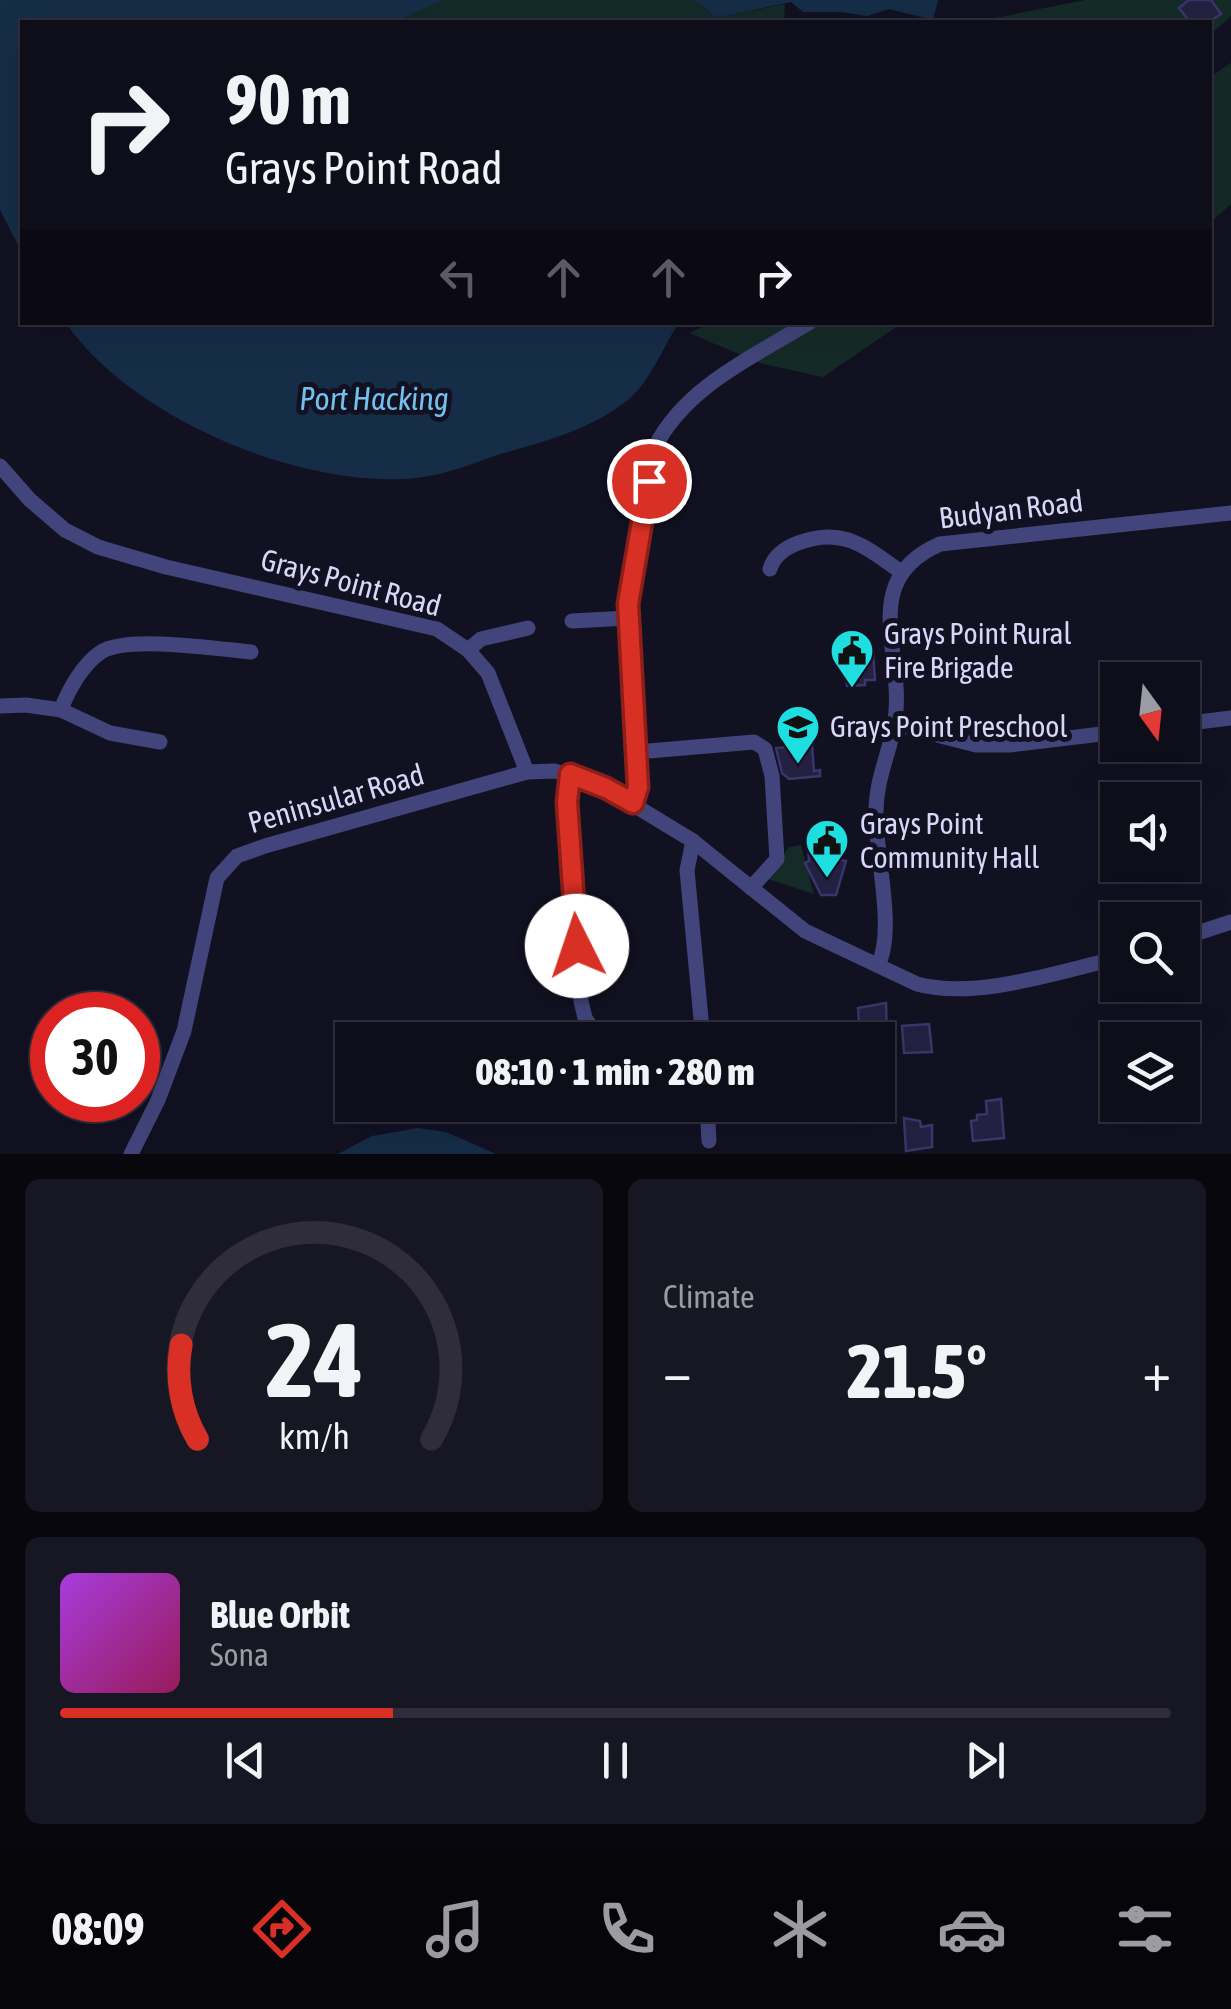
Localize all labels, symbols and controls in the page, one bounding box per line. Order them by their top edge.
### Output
text: 90 m [225,59,351,139]
icon: right [60,60,190,190]
text: Grays Point Road [225,142,503,194]
icon: left [431,250,486,305]
icon: ahead [536,250,591,305]
icon: ahead [641,250,696,305]
icon: right [746,250,801,305]
water label: Port Hacking [299,380,449,417]
pin [607,439,692,524]
icon: arrive [622,454,677,509]
street label: Budyan Road [937,483,1085,535]
street label: Grays Point Road [257,542,445,622]
place label: Grays Point Rural Fire Brigade [884,616,1072,684]
public building icon: Grays Point Rural Fire Brigade [829,628,875,689]
north arrow [1100,662,1200,762]
map controls [1100,662,1200,1122]
school or university icon: Grays Point Preschool [775,704,821,765]
place label: Grays Point Preschool [830,709,1067,743]
street label: Peninsular Road [244,757,428,839]
button: sound [1100,782,1200,882]
place label: Grays Point Community Hall [860,806,1039,874]
public building icon: Grays Point Community Hall [804,818,850,879]
position arrow [525,894,629,998]
button: search [1100,902,1200,1002]
speed limit sign: 30 [30,992,160,1122]
button: layers [1100,1022,1200,1122]
text: 08:10 · 1 min · 280 m [475,1050,755,1093]
text: Climate [663,1278,755,1315]
text: 24 [265,1300,363,1419]
text: 21.5° [847,1328,987,1414]
text: − [663,1340,692,1403]
text: + [1142,1340,1171,1403]
text: km/h [279,1416,349,1457]
text: Blue Orbit [210,1593,350,1636]
text: Sona [210,1636,269,1673]
icon: previous [218,1733,273,1788]
icon: pause [588,1733,643,1788]
icon: next [958,1733,1013,1788]
icon: directions [247,1894,317,1964]
icon: music [420,1894,490,1964]
icon: phone [592,1894,662,1964]
icon: climate [765,1894,835,1964]
icon: car [937,1894,1007,1964]
icon: filters [1110,1894,1180,1964]
text: 08:09 [51,1903,145,1955]

